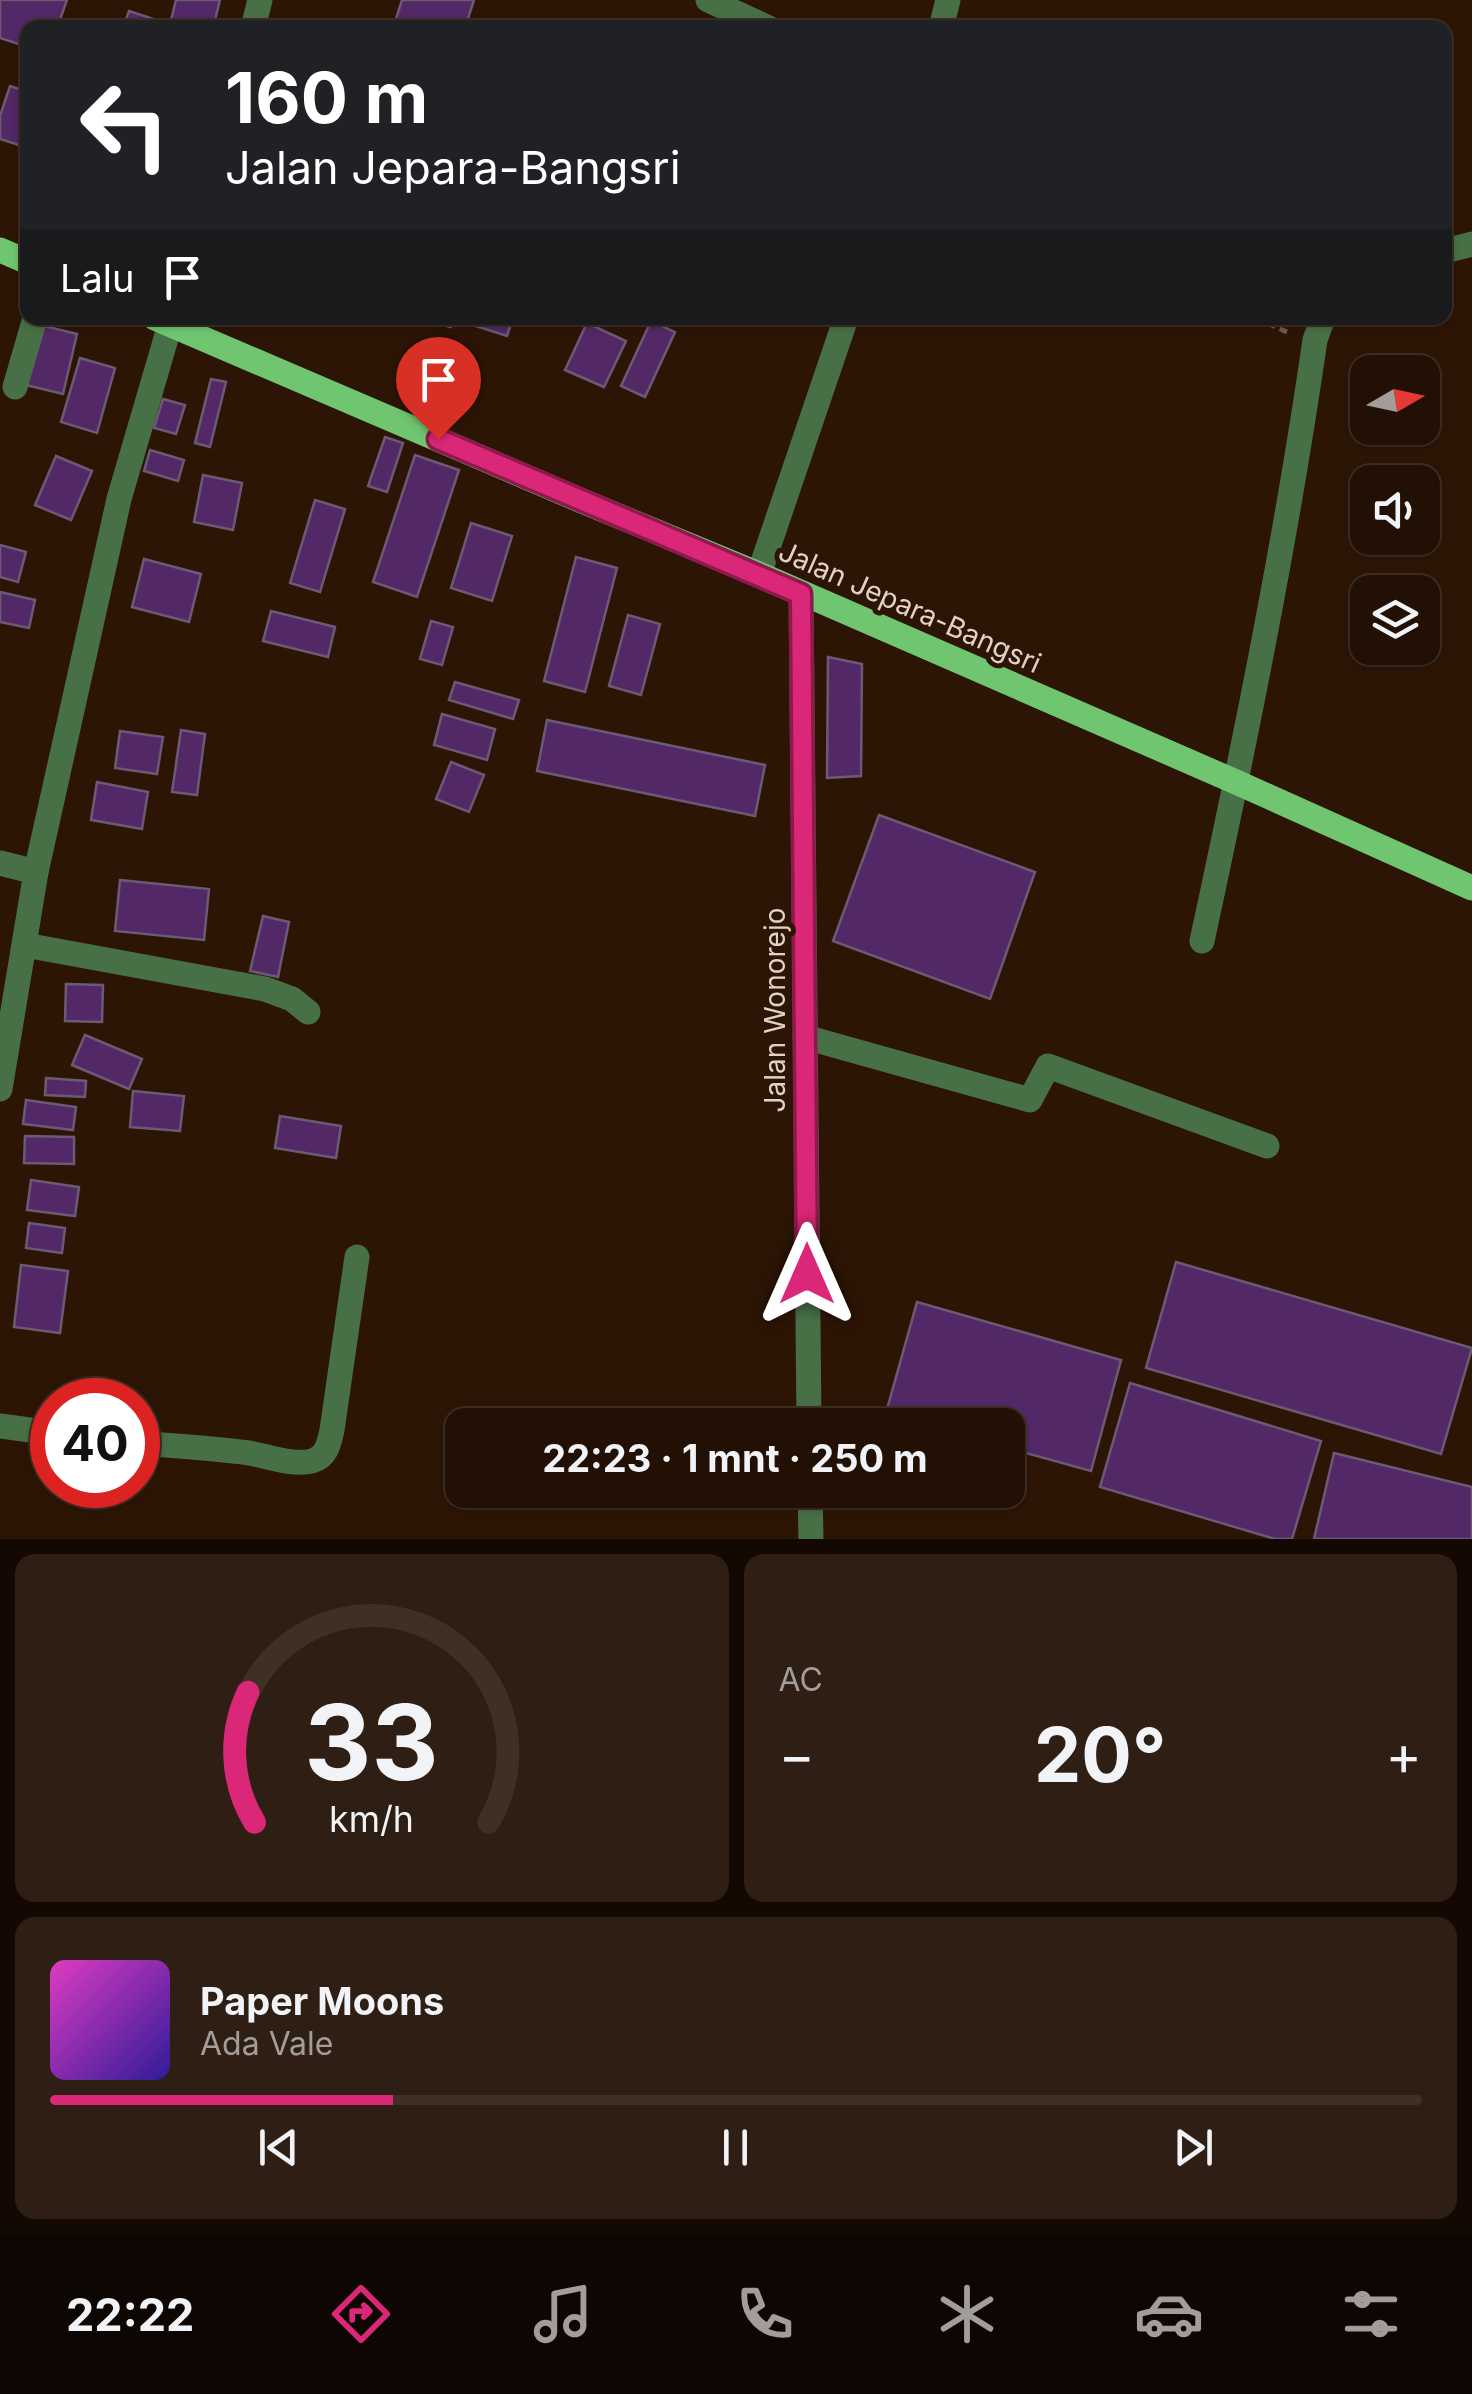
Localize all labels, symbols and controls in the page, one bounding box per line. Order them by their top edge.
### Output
text: 160 m [225,55,428,140]
icon: left [60,60,190,190]
text: Jalan Jepara-Bangsri [225,140,681,195]
icon: arrive [155,250,210,305]
text: Lalu [60,255,135,301]
pin [396,337,481,440]
icon: arrive [411,352,466,407]
north arrow [1350,355,1440,445]
map controls [1350,355,1440,665]
button: sound [1350,465,1440,555]
street label: Jalan Jepara-Bangsri [774,534,1046,680]
button: layers [1350,575,1440,665]
street label: Jalan Wonorejo [758,908,792,1112]
position arrow [755,1222,859,1326]
speed limit sign: 40 [30,1378,160,1508]
text: 22:23 · 1 mnt · 250 m [542,1435,928,1481]
text: AC [779,1660,823,1699]
text: 33 [305,1679,439,1805]
text: 20° [1034,1709,1166,1800]
text: − [779,1722,815,1788]
text: + [1386,1722,1422,1788]
text: km/h [329,1797,414,1841]
text: Paper Moons [200,1978,444,2024]
text: Ada Vale [200,2024,333,2063]
icon: previous [251,2120,306,2175]
icon: pause [708,2120,763,2175]
icon: next [1166,2120,1221,2175]
icon: directions [326,2279,396,2349]
icon: music [528,2279,598,2349]
icon: phone [730,2279,800,2349]
icon: climate [932,2279,1002,2349]
icon: car [1134,2279,1204,2349]
icon: filters [1336,2279,1406,2349]
text: 22:22 [66,2287,194,2342]

